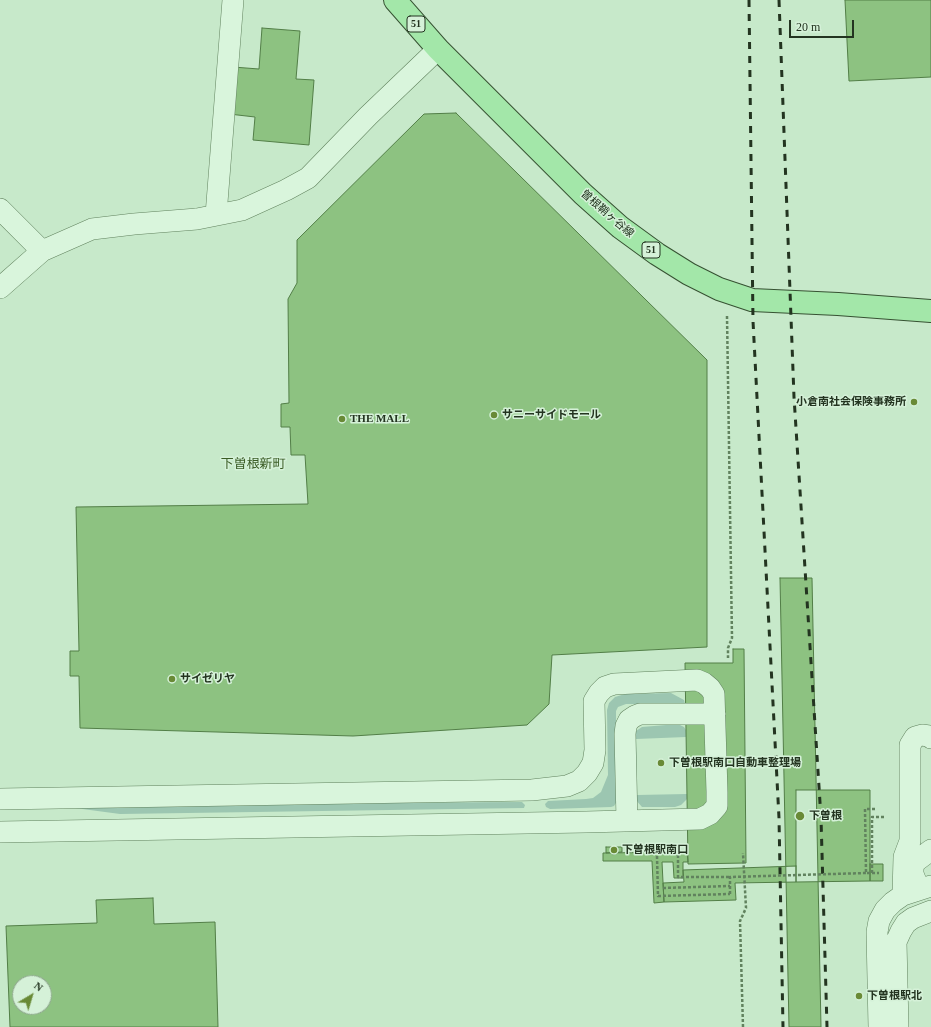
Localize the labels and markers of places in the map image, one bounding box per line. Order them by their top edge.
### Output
place label: 小倉南社会保険事務所 [796,395,906,409]
marker: 小倉南社会保険事務所 [909,397,919,407]
place label: サニーサイドモール [502,408,601,422]
marker: サニーサイドモール [489,410,499,420]
place label: THE MALL [350,412,409,426]
marker: THE MALL [337,414,347,424]
place label: サイゼリヤ [180,672,235,686]
marker: サイゼリヤ [167,674,177,684]
place label: 下曽根駅南口自動車整理場 [669,756,801,770]
marker: 下曽根駅南口自動車整理場 [656,758,666,768]
place label: 下曽根 [809,809,842,823]
marker: 下曽根 [794,810,806,822]
place label: 下曽根駅南口 [622,843,688,857]
marker: 下曽根駅南口 [609,845,619,855]
place label: 下曽根駅北 [867,989,922,1003]
marker: 下曽根駅北 [854,991,864,1001]

